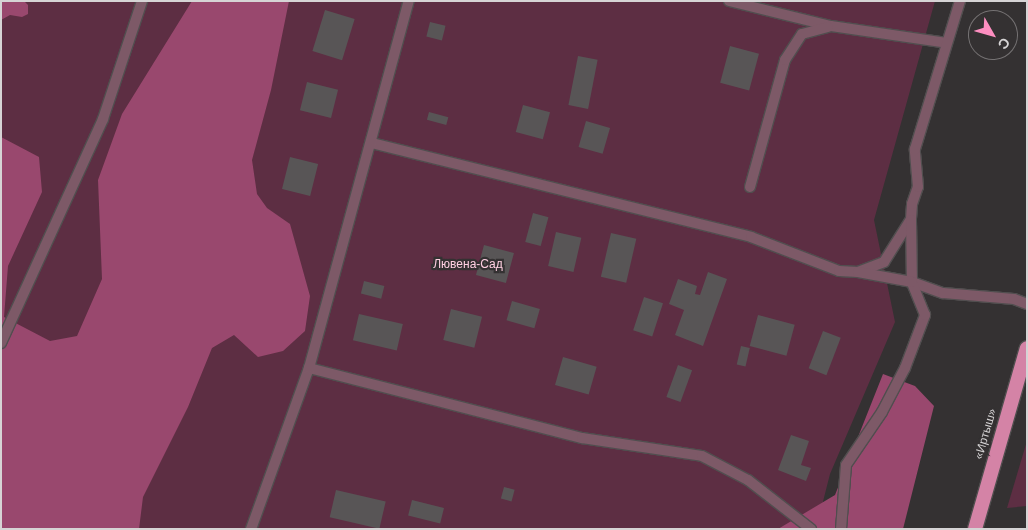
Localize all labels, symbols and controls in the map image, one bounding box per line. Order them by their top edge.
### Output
north arrow [968,10,1018,60]
text: С [995,35,1013,53]
park label: Лювена-Сад [433,258,503,272]
street label: «Иртыш» [972,407,1000,461]

